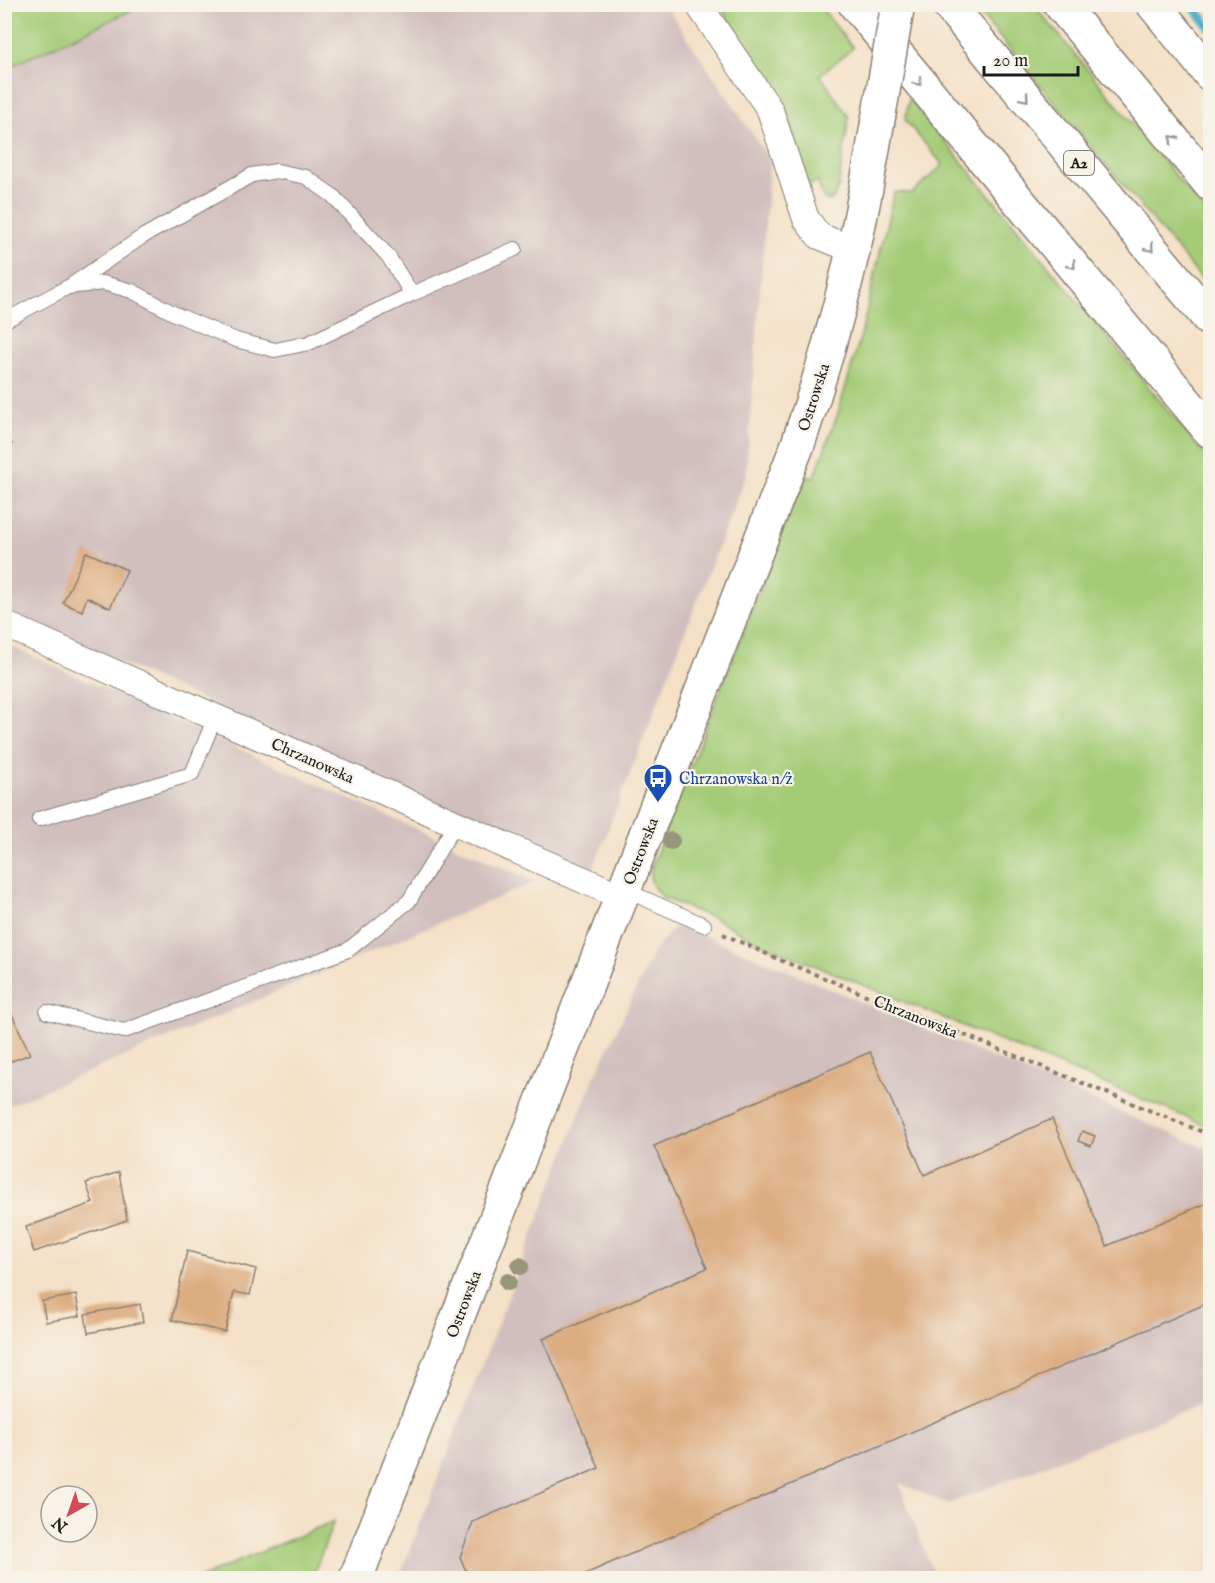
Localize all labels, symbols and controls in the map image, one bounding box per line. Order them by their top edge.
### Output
scale bar [984,39,1078,77]
text: 20 m [993,50,1028,73]
one-way arrow [911,75,922,86]
one-way arrow [1018,91,1029,102]
one-way arrow [1169,135,1180,146]
road number: A2 [1064,151,1094,175]
one-way arrow [1143,241,1154,252]
one-way arrow [1064,259,1075,270]
street label: Ostrowska [795,361,835,434]
street label: Chrzanowska [268,735,357,789]
bus stop icon: Chrzanowska n/ż [642,762,674,804]
place label: Chrzanowska n/ż [679,770,793,790]
street label: Ostrowska [620,815,664,888]
street label: Chrzanowska [870,992,960,1044]
street label: Ostrowska [443,1268,487,1341]
north arrow [39,1484,99,1544]
text: N [49,1512,73,1537]

